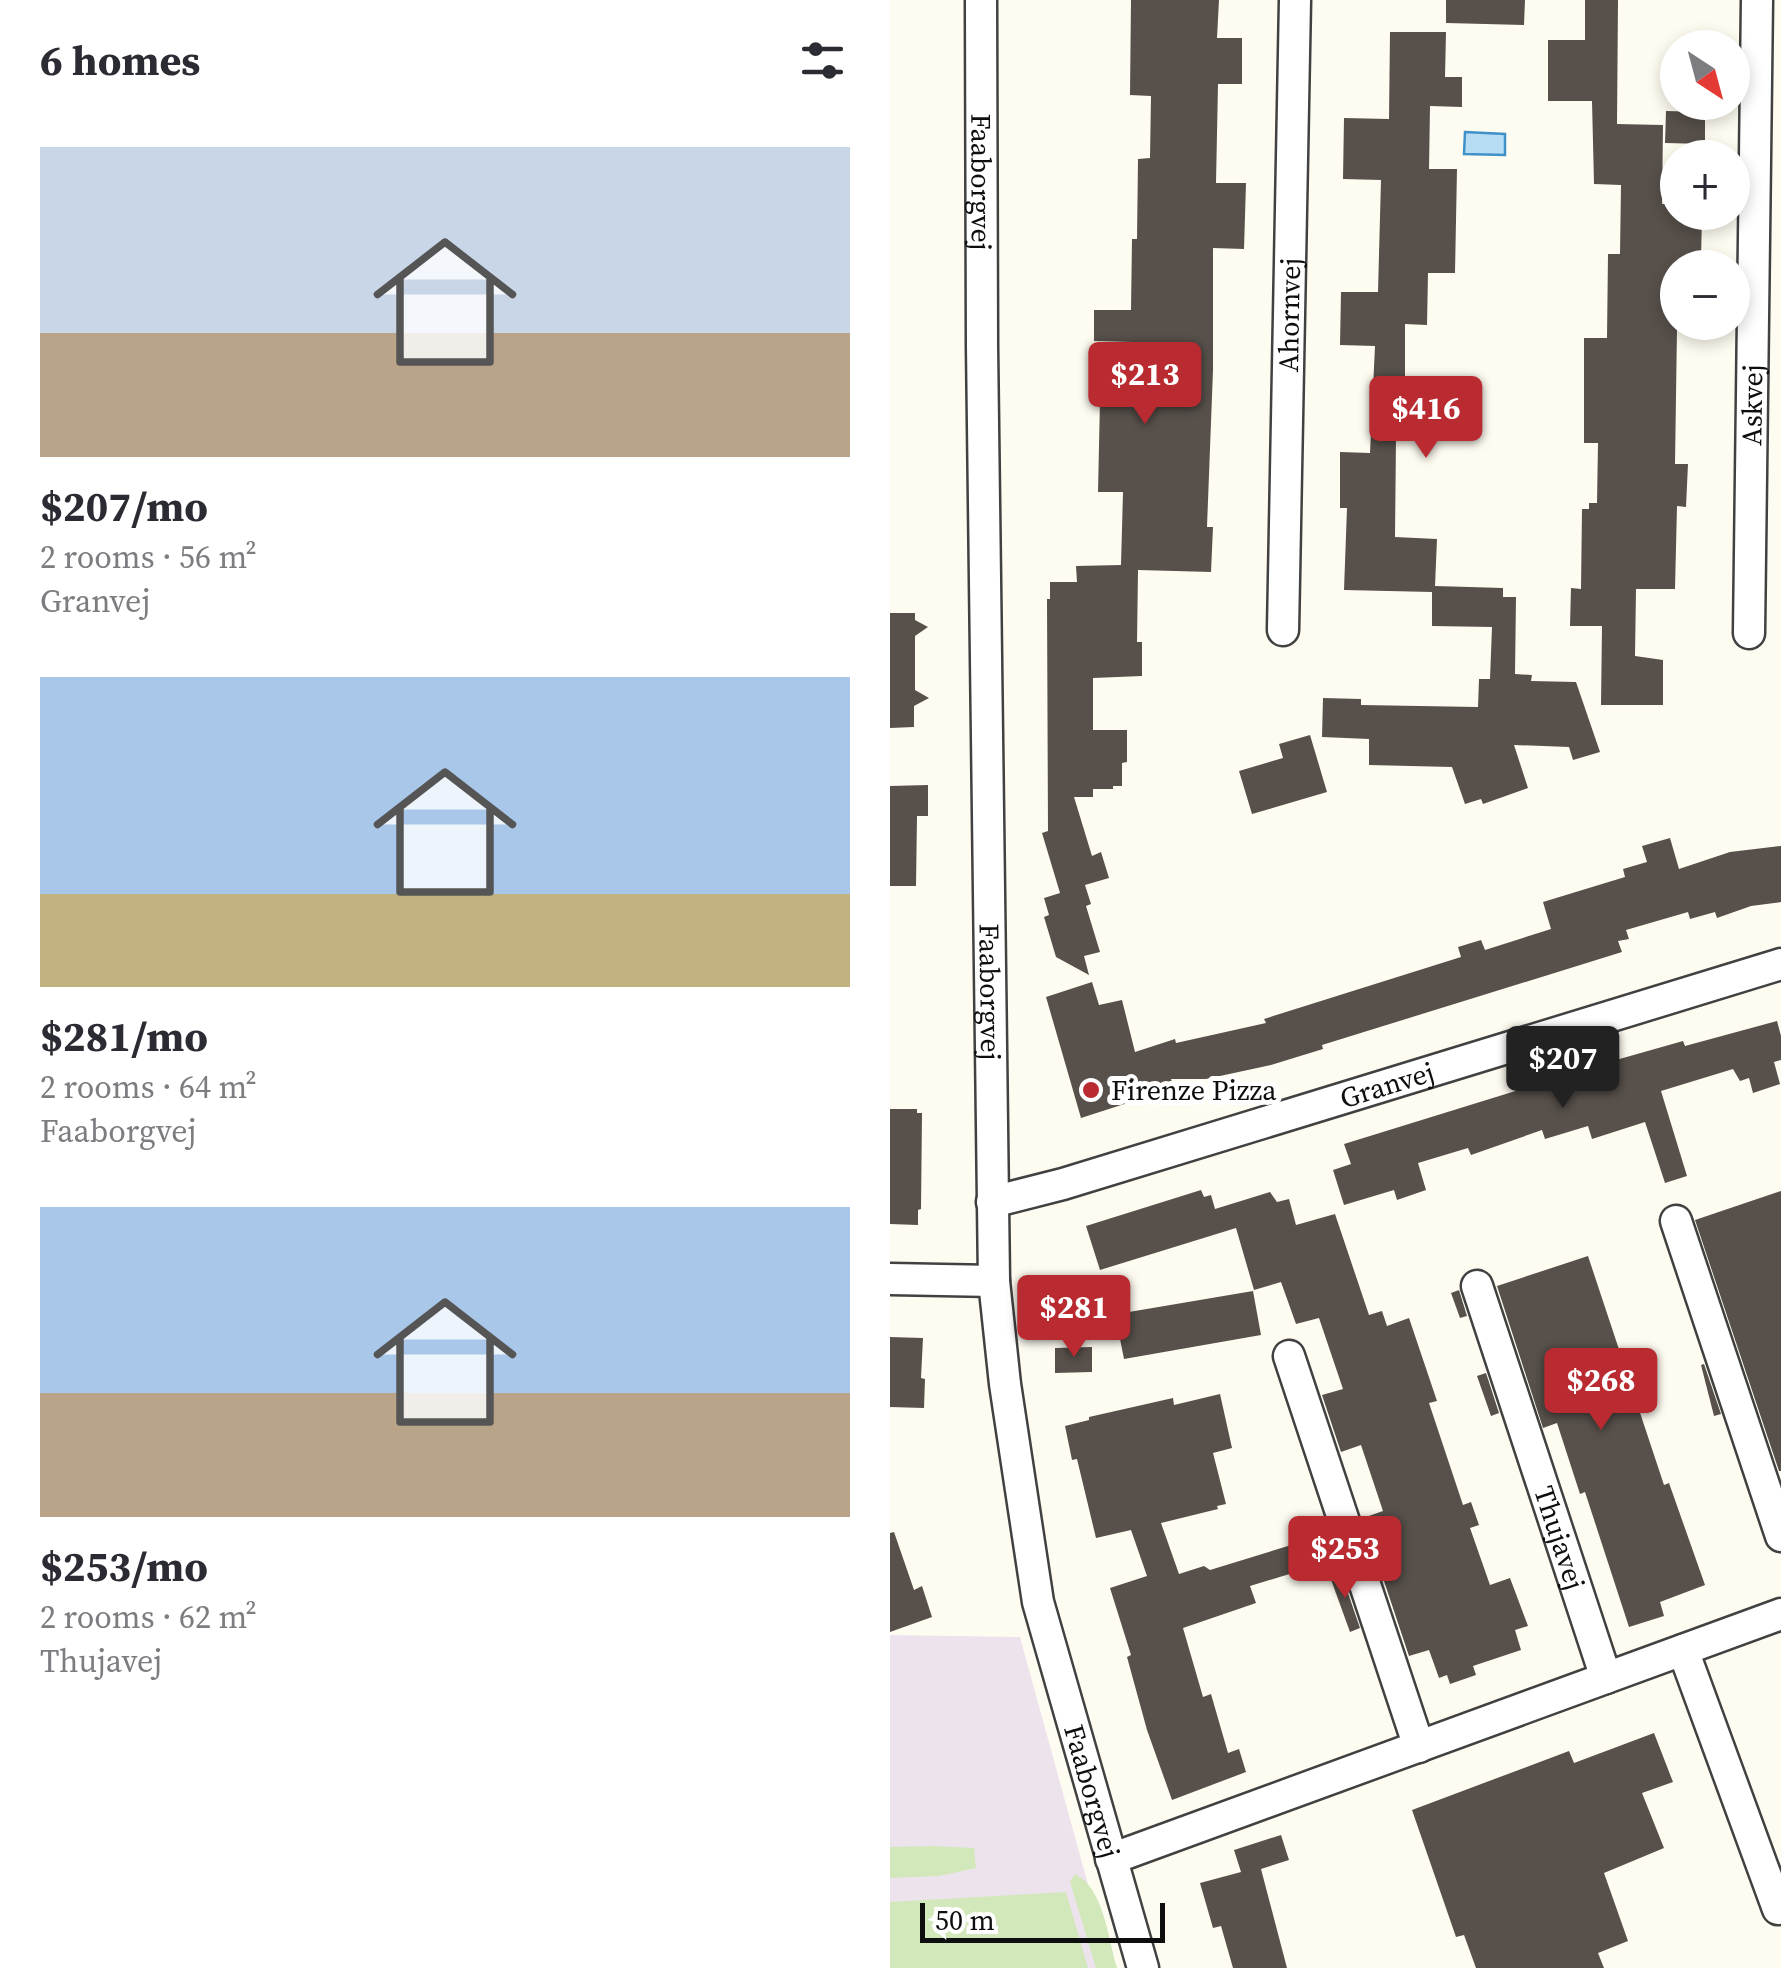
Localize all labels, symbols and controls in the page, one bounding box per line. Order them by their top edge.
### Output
north arrow [1660,30,1750,120]
map controls [1660,30,1750,340]
text: 6 homes [40,31,200,89]
icon: filters [795,33,850,88]
street label: Faaborgvej [962,113,1001,251]
button: + [1660,140,1750,230]
icon: home [355,212,535,392]
button: − [1660,250,1750,340]
street label: Ahornvej [1269,257,1309,373]
pin: $213 [1086,342,1204,427]
text: $213 [1110,352,1180,396]
street label: Askvej [1732,364,1771,446]
pin: $416 [1367,376,1485,461]
text: $416 [1391,386,1461,430]
text: $207/mo [40,477,208,535]
text: 2 rooms · 56 m² [40,535,257,579]
text: Granvej [40,579,150,623]
icon: home [355,742,535,922]
street label: Faaborgvej [970,923,1010,1061]
text: $281/mo [40,1007,208,1065]
pin: $207 [1504,1026,1622,1111]
text: $207 [1528,1036,1598,1080]
street label: Granvej [1335,1052,1439,1117]
text: 2 rooms · 64 m² [40,1065,257,1109]
place label: Firenze Pizza [1111,1071,1277,1109]
marker: Firenze Pizza [1080,1079,1102,1101]
text: Faaborgvej [40,1109,196,1153]
icon: home [355,1272,535,1452]
pin: $281 [1015,1275,1133,1360]
text: $281 [1039,1285,1109,1329]
pin: $268 [1542,1348,1660,1433]
text: $268 [1566,1358,1636,1402]
street label: Thujavej [1525,1481,1595,1594]
pin: $253 [1286,1516,1404,1601]
text: $253 [1310,1526,1380,1570]
text: $253/mo [40,1537,208,1595]
text: 2 rooms · 62 m² [40,1595,257,1639]
text: Thujavej [40,1639,162,1683]
street label: Faaborgvej [1055,1720,1129,1862]
scale bar [920,1898,1165,1942]
text: 50 m [935,1901,995,1939]

